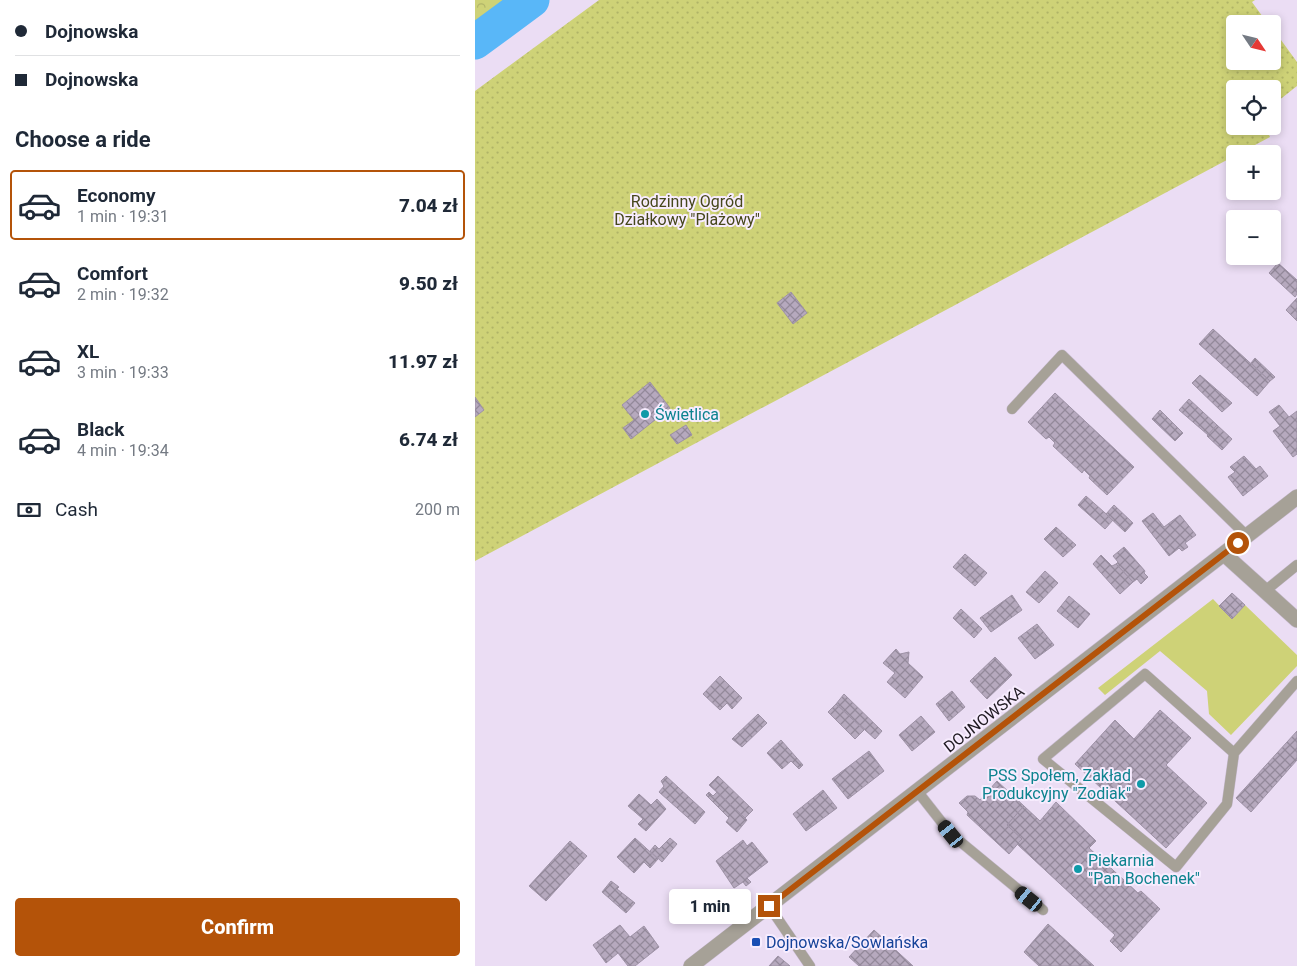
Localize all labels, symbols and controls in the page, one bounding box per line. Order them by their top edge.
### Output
north arrow [1226,15,1281,70]
map controls [1226,15,1281,265]
text: Dojnowska [45,20,138,43]
text: Dojnowska [45,68,138,91]
button: locate [1226,80,1281,135]
text: Choose a ride [15,127,151,152]
button: + [1226,145,1281,200]
icon: car [17,183,62,228]
text: Economy [77,184,156,207]
park label: Rodzinny Ogród Działkowy "Plażowy" [614,192,760,229]
text: 7.04 zł [399,194,458,217]
text: 1 min · 19:31 [77,207,169,226]
button: − [1226,210,1281,265]
icon: car [17,261,62,306]
text: Comfort [77,262,148,285]
text: 9.50 zł [399,272,458,295]
text: 2 min · 19:32 [77,285,169,304]
icon: car [17,339,62,384]
text: XL [77,340,99,363]
text: 11.97 zł [388,350,458,373]
text: 3 min · 19:33 [77,363,169,382]
place label: Świetlica [655,404,719,424]
marker: Świetlica [639,408,651,420]
icon: car [17,417,62,462]
text: Black [77,418,124,441]
text: 6.74 zł [399,428,458,451]
text: 4 min · 19:34 [77,441,169,460]
icon: cash [15,496,43,524]
text: Cash [55,498,98,521]
text: 200 m [415,500,460,519]
route start [1227,532,1249,554]
street label: DOJNOWSKA [940,681,1028,756]
place label: PSS Społem, Zakład Produkcyjny "Zodiak" [982,766,1131,803]
marker: PSS Społem, Zakład Produkcyjny "Zodiak" [1135,778,1147,790]
car [935,818,966,850]
place label: Piekarnia "Pan Bochenek" [1088,851,1200,888]
marker: Piekarnia "Pan Bochenek" [1072,863,1084,875]
car [1012,884,1045,914]
callout: 1 min [669,888,751,924]
route end [758,895,780,917]
text: 1 min [690,897,730,916]
button: Confirm [15,898,460,956]
place label: Dojnowska/Sowlańska [766,933,928,952]
marker: Dojnowska/Sowlańska [750,936,762,948]

